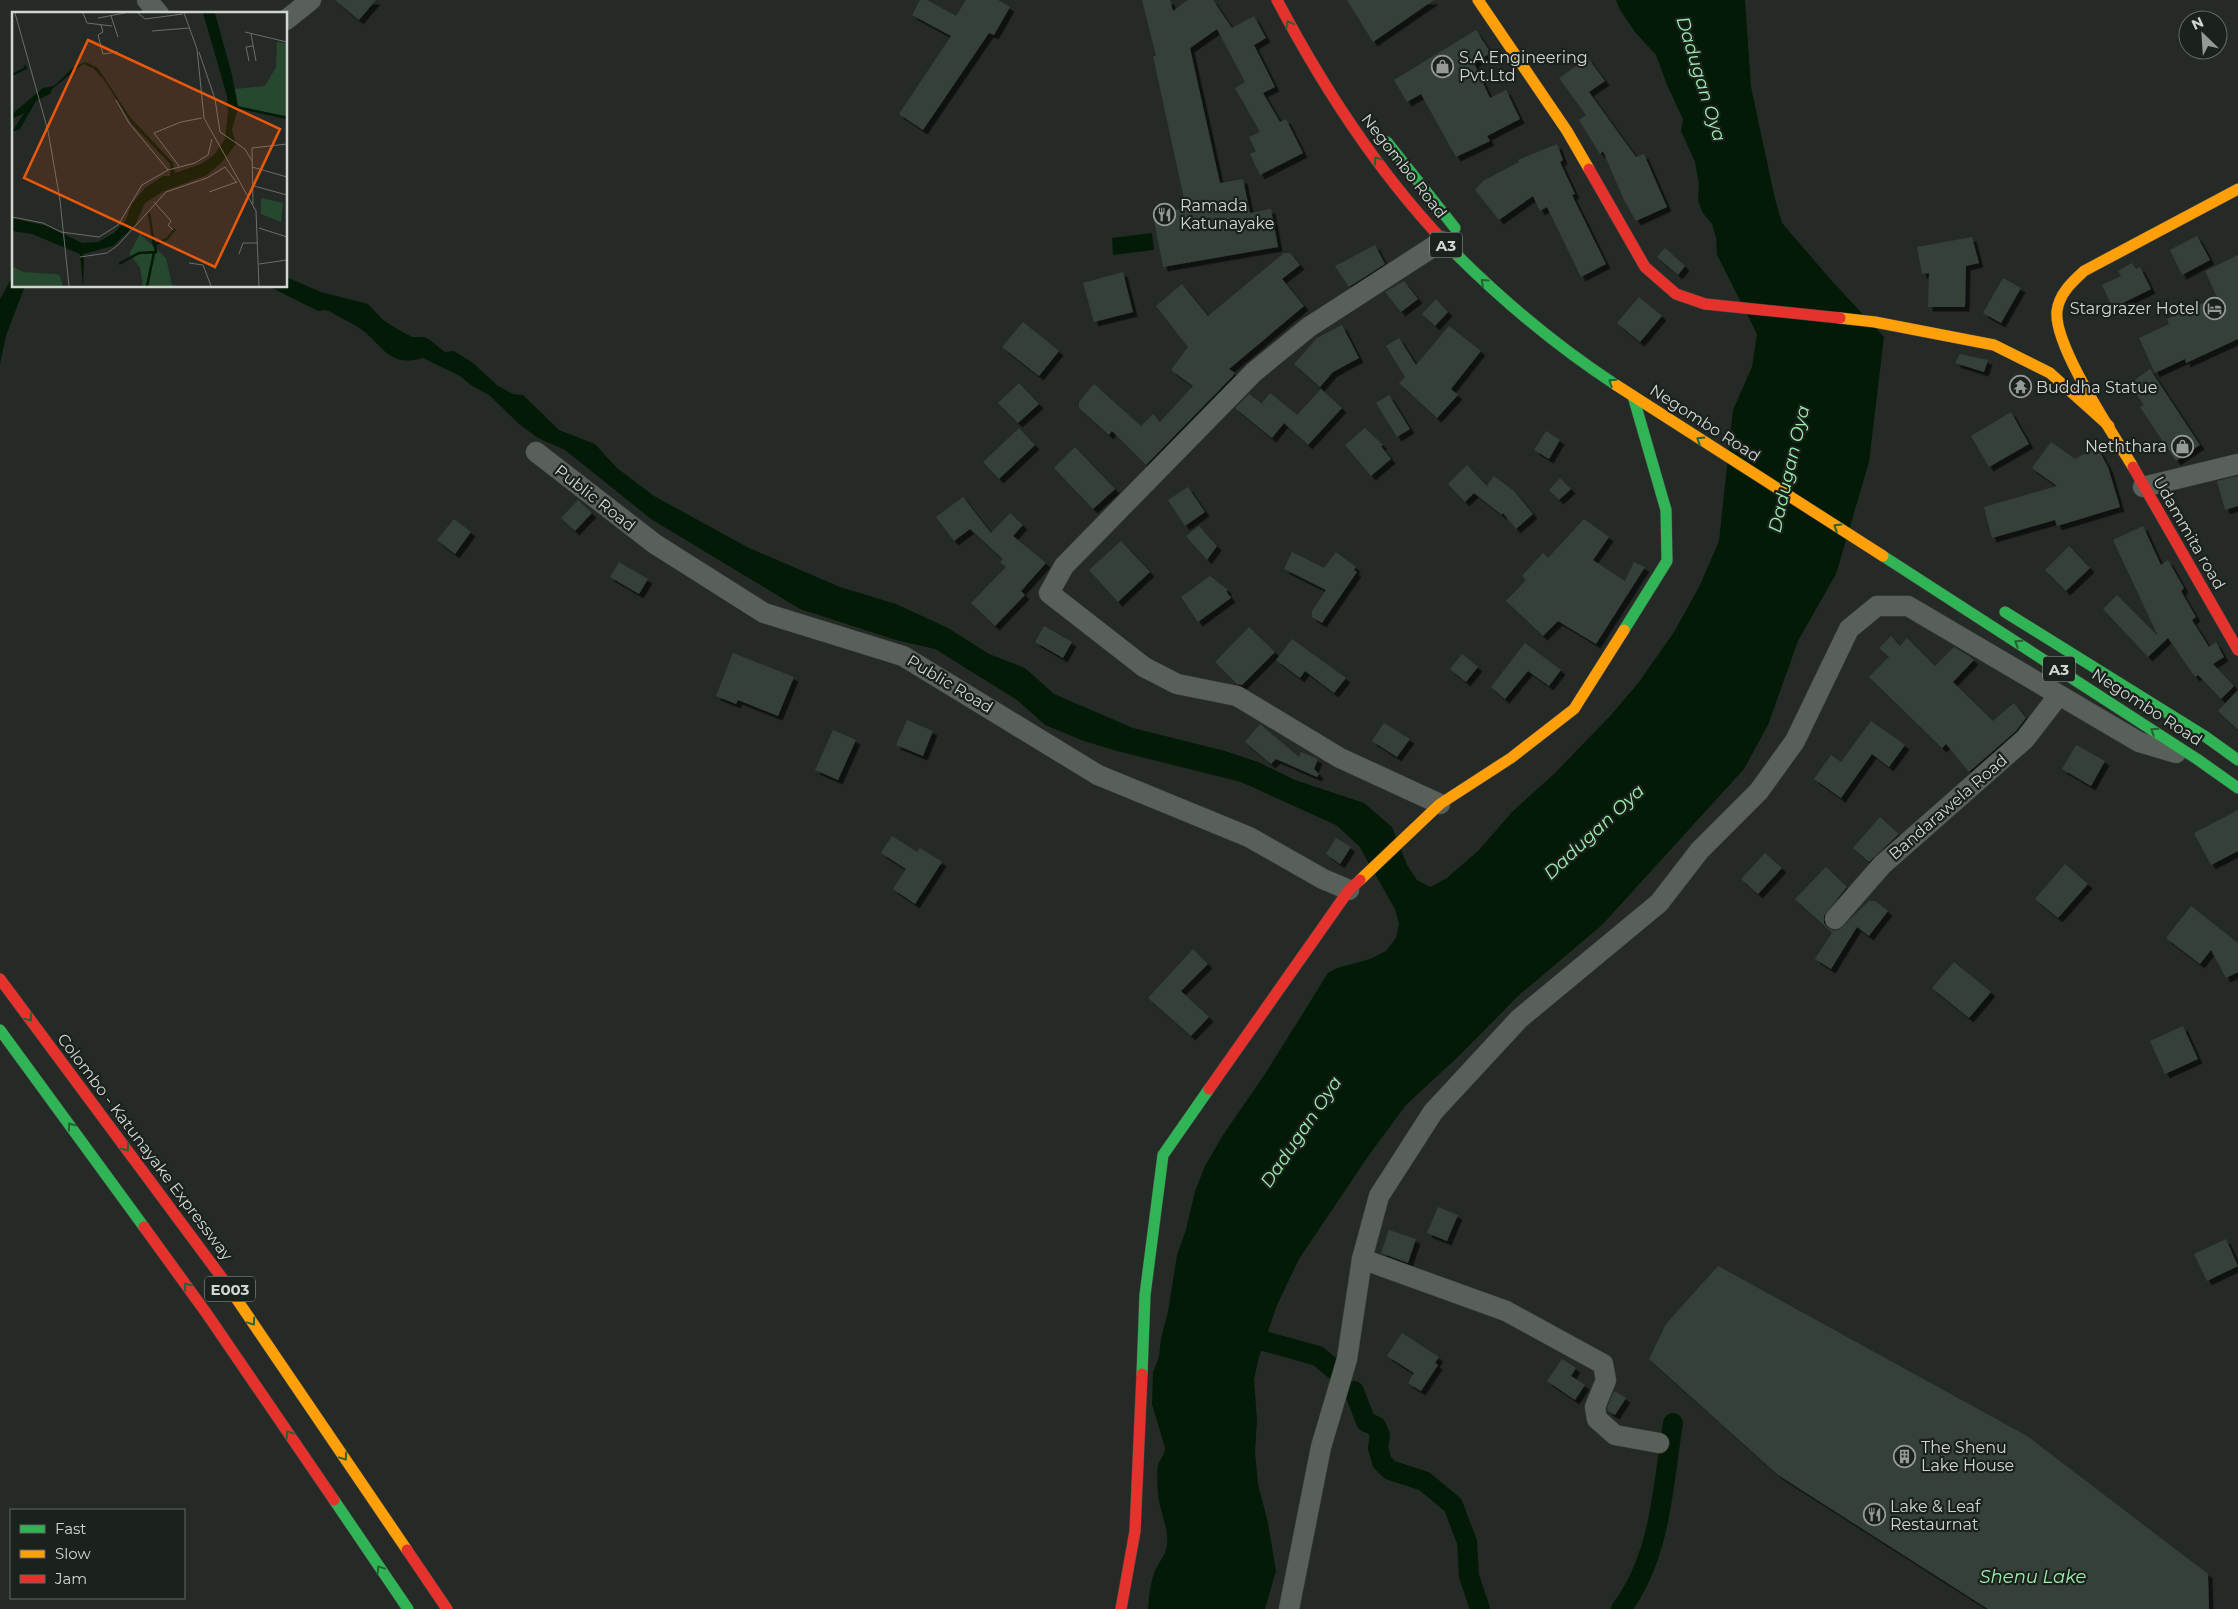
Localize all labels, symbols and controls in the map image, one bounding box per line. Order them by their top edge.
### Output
north arrow [2178,10,2228,60]
inset map [12,12,288,288]
text: N [2189,13,2206,34]
water label: Dadugan Oya [1672,14,1730,144]
one-way arrow [1286,20,1296,29]
place label: S.A.Engineering Pvt.Ltd [1459,48,1588,85]
shop icon: S.A.Engineering Pvt.Ltd [1431,54,1455,78]
street label: Negombo Road [1357,110,1451,222]
one-way arrow [1374,156,1383,166]
place label: Ramada Katunayake [1180,196,1274,233]
restaurant icon: Ramada Katunayake [1152,202,1176,226]
road number: A3 [1430,232,1462,258]
one-way arrow [1480,279,1489,288]
hotel icon: Stargrazer Hotel [2203,296,2227,320]
place label: Stargrazer Hotel [2070,299,2199,318]
temple icon: Buddha Statue [2008,375,2032,399]
place label: Buddha Statue [2036,378,2157,397]
one-way arrow [1608,379,1617,388]
street label: Negombo Road [1646,380,1764,466]
water label: Dadugan Oya [1764,403,1814,535]
shop icon: Neththara [2171,434,2195,458]
one-way arrow [1696,436,1705,446]
place label: Neththara [2085,437,2167,456]
street label: Public Road [551,461,639,535]
street label: Udammita road [2149,473,2229,593]
one-way arrow [1833,523,1842,533]
one-way arrow [2014,640,2023,649]
street label: Public Road [904,651,996,717]
road number: A3 [2043,656,2075,682]
street label: Negombo Road [2088,664,2206,750]
one-way arrow [2151,728,2160,737]
street label: Bandarawela Road [1885,750,2011,864]
water label: Dadugan Oya [1539,780,1649,884]
one-way arrow [23,1012,32,1022]
street label: Colombo - Katunayake Expressway [53,1030,237,1264]
water label: Dadugan Oya [1256,1072,1346,1192]
one-way arrow [68,1122,77,1132]
one-way arrow [120,1142,129,1152]
road number: E003 [205,1276,255,1302]
one-way arrow [184,1282,193,1292]
one-way arrow [246,1316,255,1326]
one-way arrow [286,1430,295,1440]
place label: The Shenu Lake House [1921,1438,2014,1475]
building icon: The Shenu Lake House [1893,1444,1917,1468]
one-way arrow [337,1451,347,1460]
place label: Lake & Leaf Restaurnat [1890,1497,1981,1534]
restaurant icon: Lake & Leaf Restaurnat [1862,1503,1886,1527]
legend [10,1509,185,1599]
text: Fast [55,1519,86,1538]
text: Slow [55,1544,91,1563]
one-way arrow [377,1565,386,1574]
water label: Shenu Lake [1980,1566,2087,1588]
text: Jam [54,1569,87,1588]

